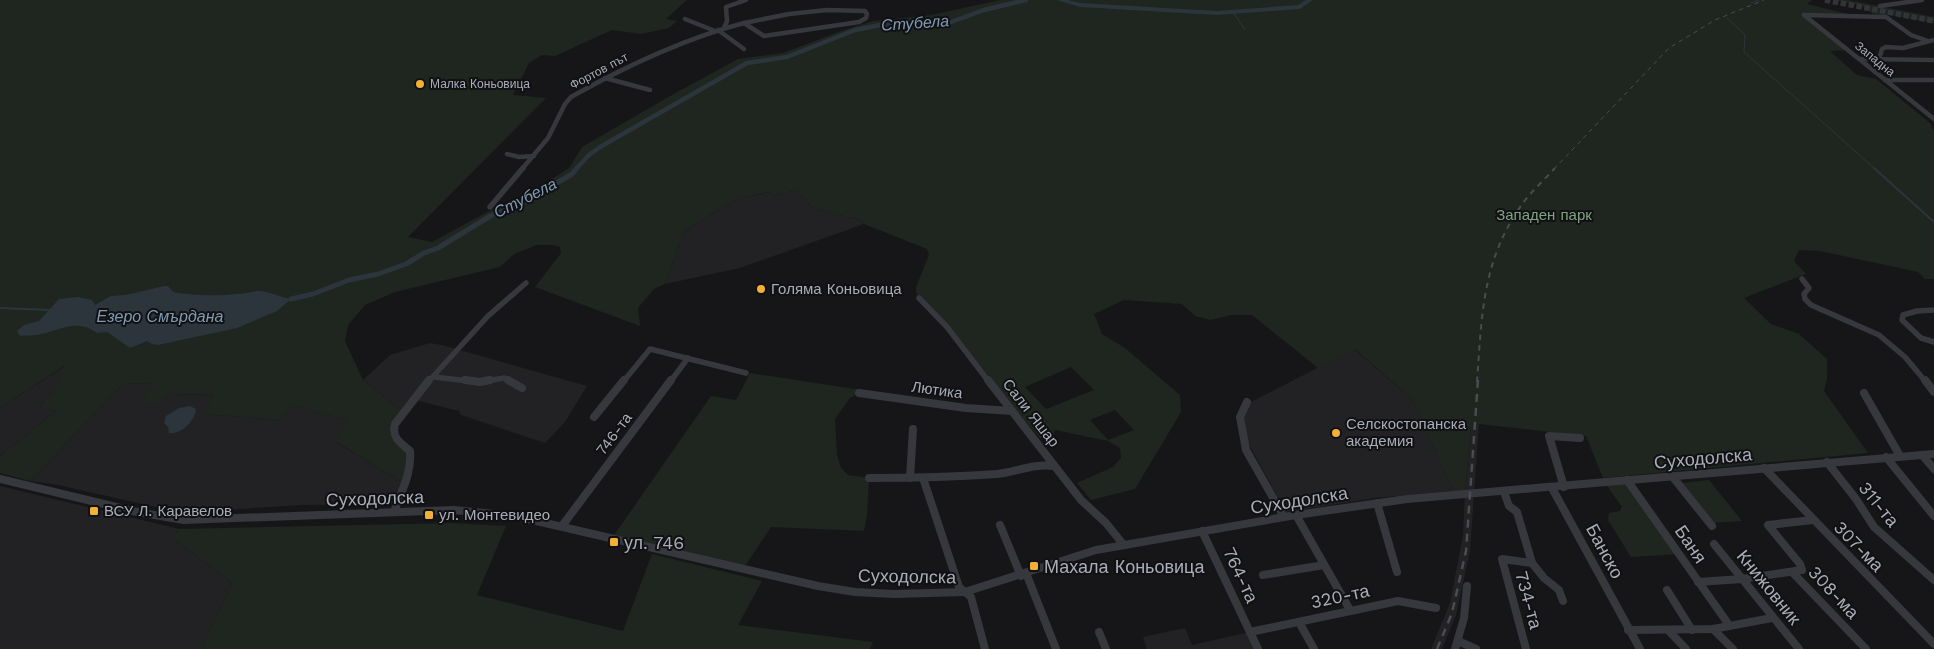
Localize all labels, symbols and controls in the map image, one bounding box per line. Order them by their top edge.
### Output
water label: Стубела [880,11,950,35]
street label: Западна [1852,39,1898,80]
street label: Фортов път [567,50,631,92]
place label: Малка Коньовица [430,77,530,91]
marker: Малка Коньовица [414,78,426,90]
water label: Стубела [490,174,560,222]
park label: Западен парк [1496,206,1592,224]
place label: Голяма Коньовица [771,280,902,298]
marker: Голяма Коньовица [755,283,767,295]
water label: Езеро Смърдана [97,307,224,326]
street label: Сали Яшар [999,375,1063,451]
street label: Лютика [910,378,964,403]
street label: 746-та [592,409,636,459]
place label: Селскостопанска академия [1346,415,1467,450]
marker: Селскостопанска академия [1330,427,1342,439]
street label: Суходолска [1653,443,1754,473]
street label: 311-та [1855,477,1904,531]
street label: Суходолска [1249,482,1350,518]
street label: Суходолска [325,486,425,510]
place label: ВСУ Л. Каравелов [104,502,232,520]
marker: ВСУ Л. Каравелов [88,505,100,517]
place label: ул. Монтевидео [439,506,550,524]
marker: ул. Монтевидео [423,509,435,521]
street label: 307-ма [1830,516,1889,576]
street label: Банско [1582,520,1628,582]
street label: Баня [1671,521,1711,567]
place label: ул. 746 [624,532,684,553]
marker: ул. 746 [608,536,620,548]
street label: 764-та [1219,544,1263,607]
street label: Книжовник [1733,545,1806,629]
place label: Махала Коньовица [1044,556,1205,577]
marker: Махала Коньовица [1028,560,1040,572]
street label: 308-ма [1804,561,1864,623]
street label: Суходолска [858,565,957,587]
street label: 734-та [1511,569,1547,632]
street label: 320-та [1309,579,1372,612]

